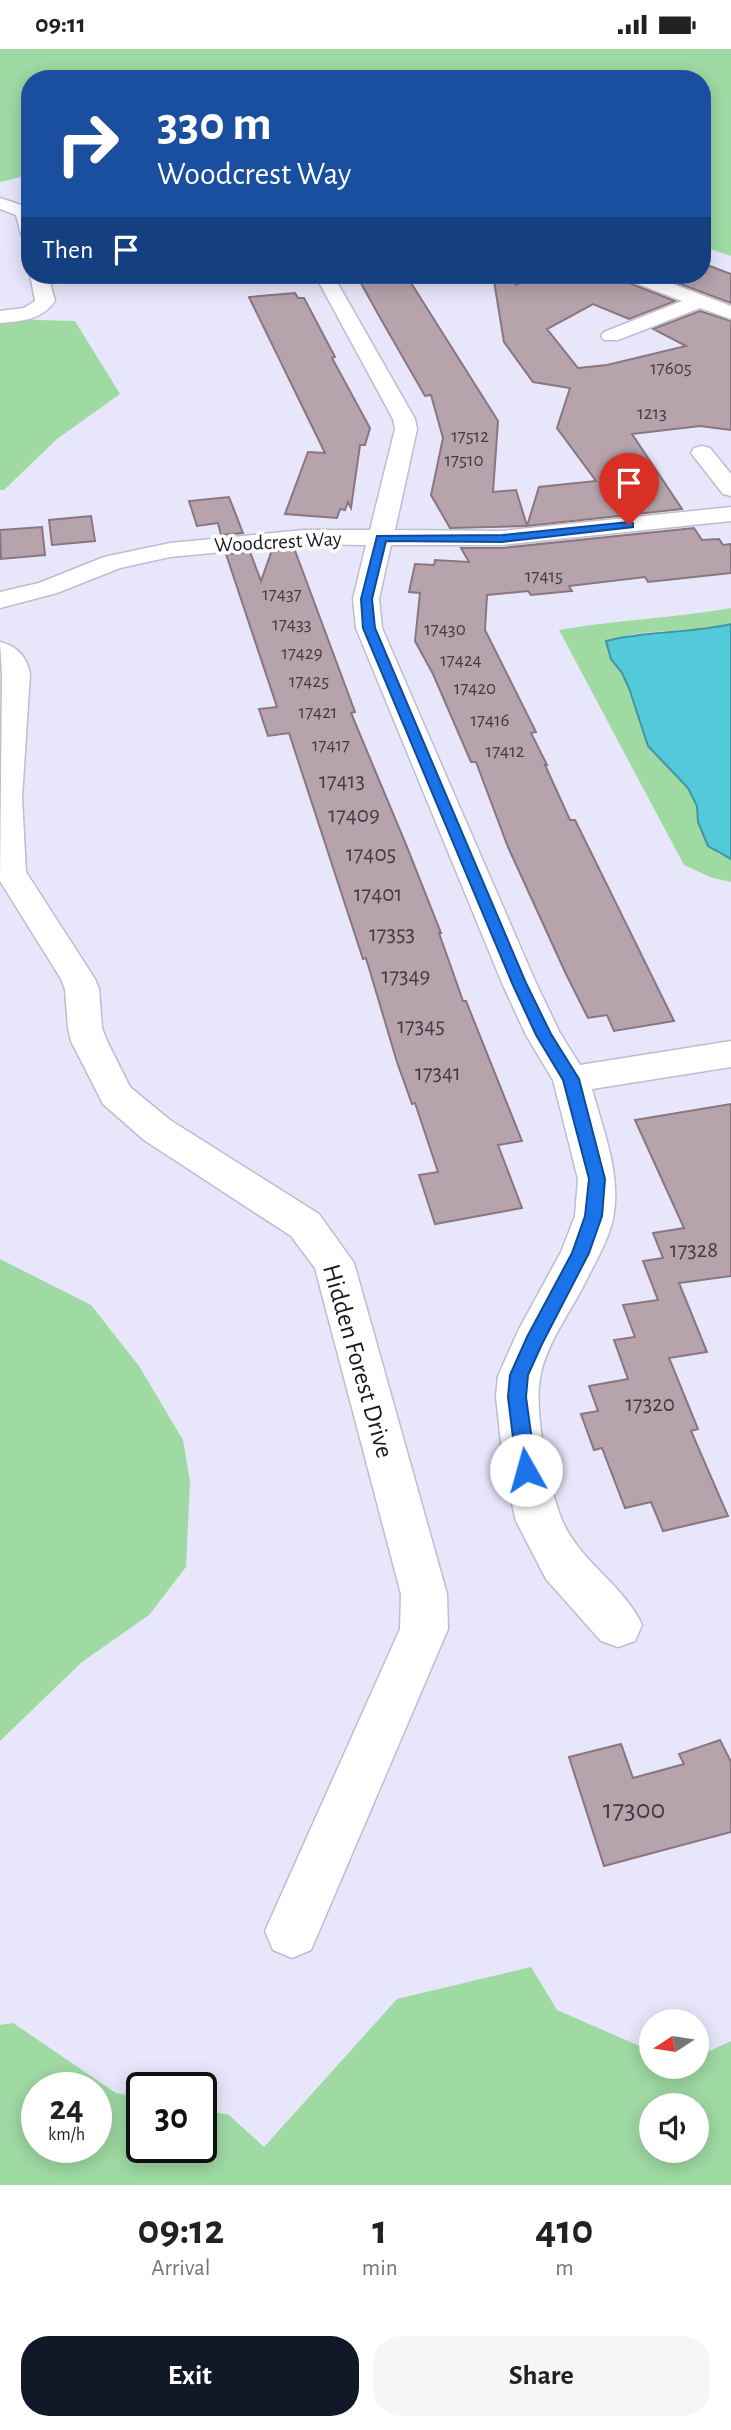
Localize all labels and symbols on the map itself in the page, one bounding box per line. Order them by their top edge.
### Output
house number: 17605 [650,359,692,378]
house number: 1213 [637,404,667,423]
house number: 17512 [451,427,489,446]
house number: 17510 [445,451,483,470]
pin [599,453,659,525]
street label: Woodcrest Way [214,528,342,556]
house number: 17415 [525,567,563,586]
house number: 17437 [262,585,302,604]
house number: 17433 [272,615,312,634]
house number: 17430 [424,620,466,639]
house number: 17429 [281,644,323,663]
house number: 17424 [440,651,482,670]
house number: 17425 [289,672,329,691]
house number: 17420 [454,679,496,698]
house number: 17421 [299,703,337,722]
house number: 17416 [470,711,510,730]
house number: 17417 [312,736,350,755]
house number: 17412 [486,742,525,761]
house number: 17413 [319,770,365,793]
house number: 17409 [328,804,380,827]
house number: 17405 [346,843,396,866]
house number: 17401 [354,883,402,906]
house number: 17353 [369,923,415,946]
house number: 17349 [382,965,430,988]
house number: 17345 [397,1015,445,1038]
house number: 17341 [415,1062,461,1085]
house number: 17328 [670,1239,718,1262]
street label: Hidden Forest Drive [318,1261,398,1461]
house number: 17320 [625,1393,675,1416]
position arrow [489,1433,563,1507]
house number: 17300 [603,1796,665,1824]
north arrow [639,2009,709,2079]
speed limit sign: 30 [126,2072,217,2163]

